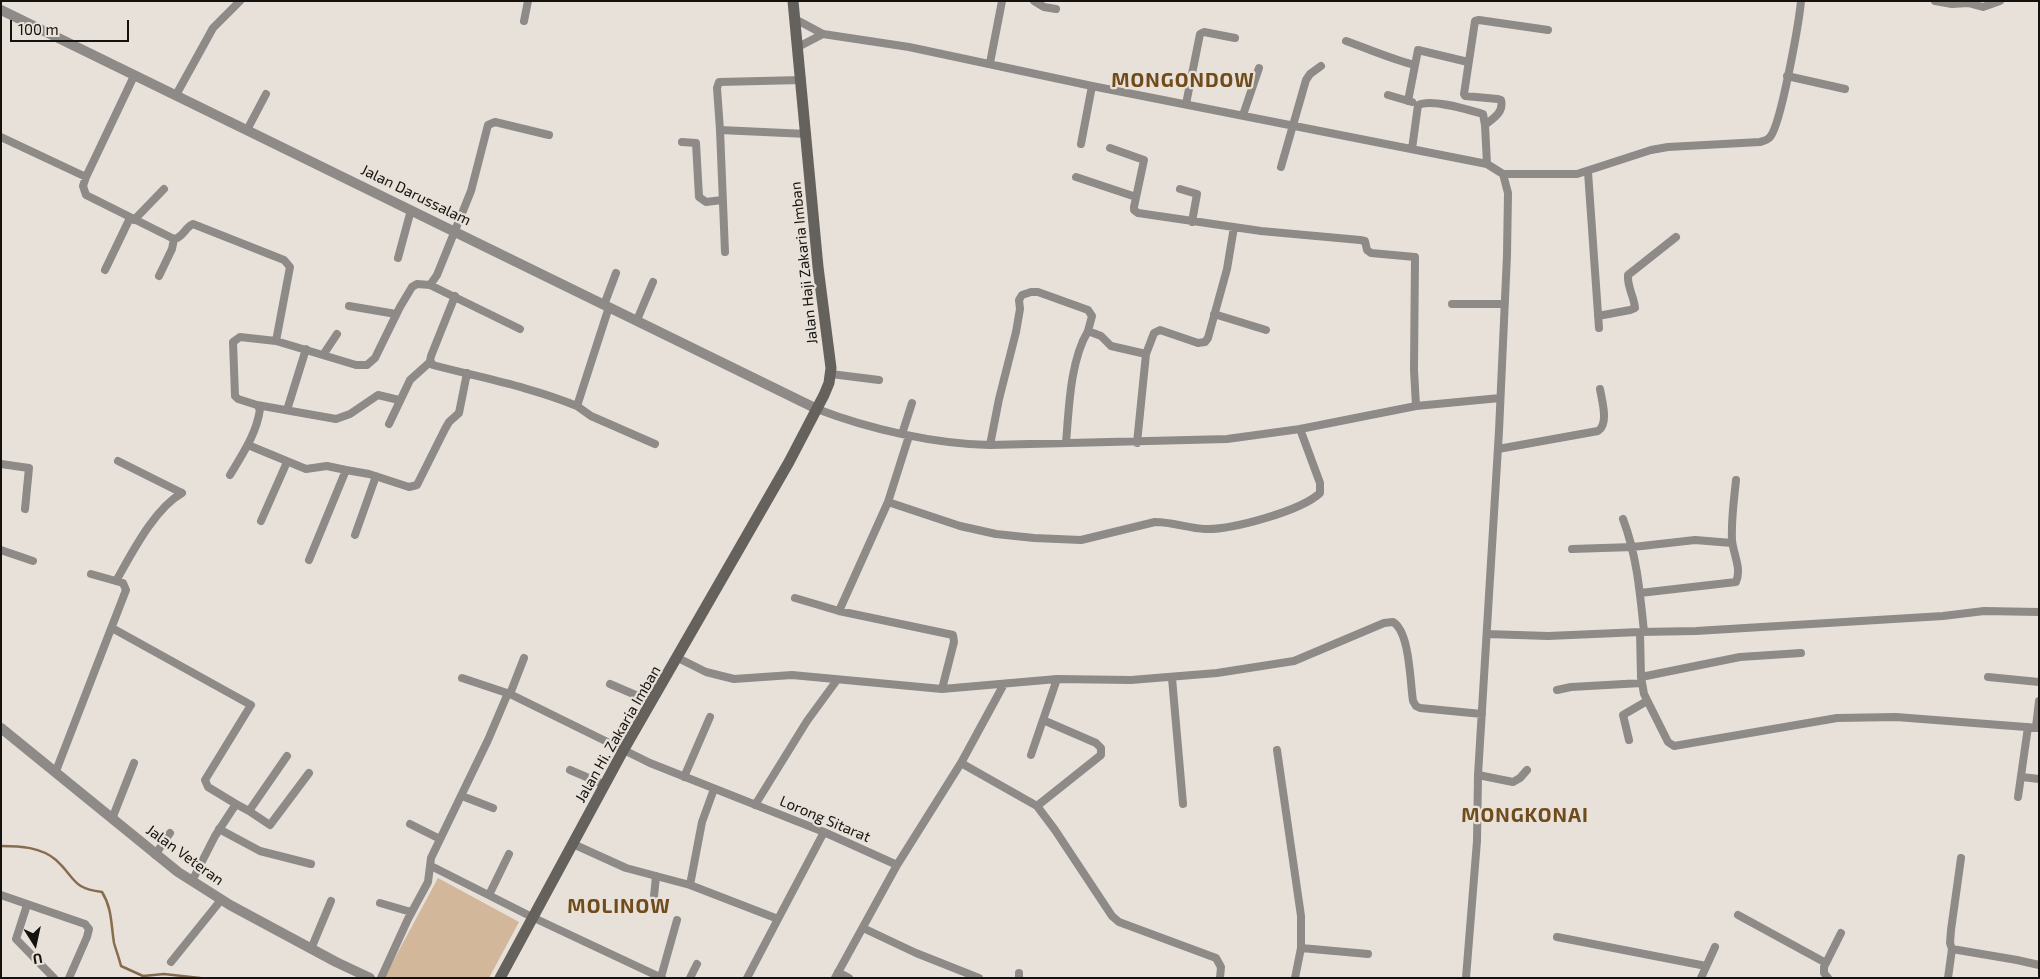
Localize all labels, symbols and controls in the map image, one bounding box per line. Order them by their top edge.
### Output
scale bar [12,10,131,42]
text: 100 m [18,20,59,38]
district label: MONGONDOW [1110,68,1256,92]
street label: Jalan Darussalam [358,161,474,229]
street label: Jalan Haji Zakaria Imban [786,181,822,345]
street label: Jalan Hi. Zakaria Imban [571,662,665,806]
street label: Lorong Sitarat [777,792,873,846]
district label: MONGKONAI [1460,803,1590,827]
street label: Jalan Veteran [143,821,227,889]
district label: MOLINOW [566,894,672,918]
north arrow [10,919,60,969]
text: U [31,950,44,968]

